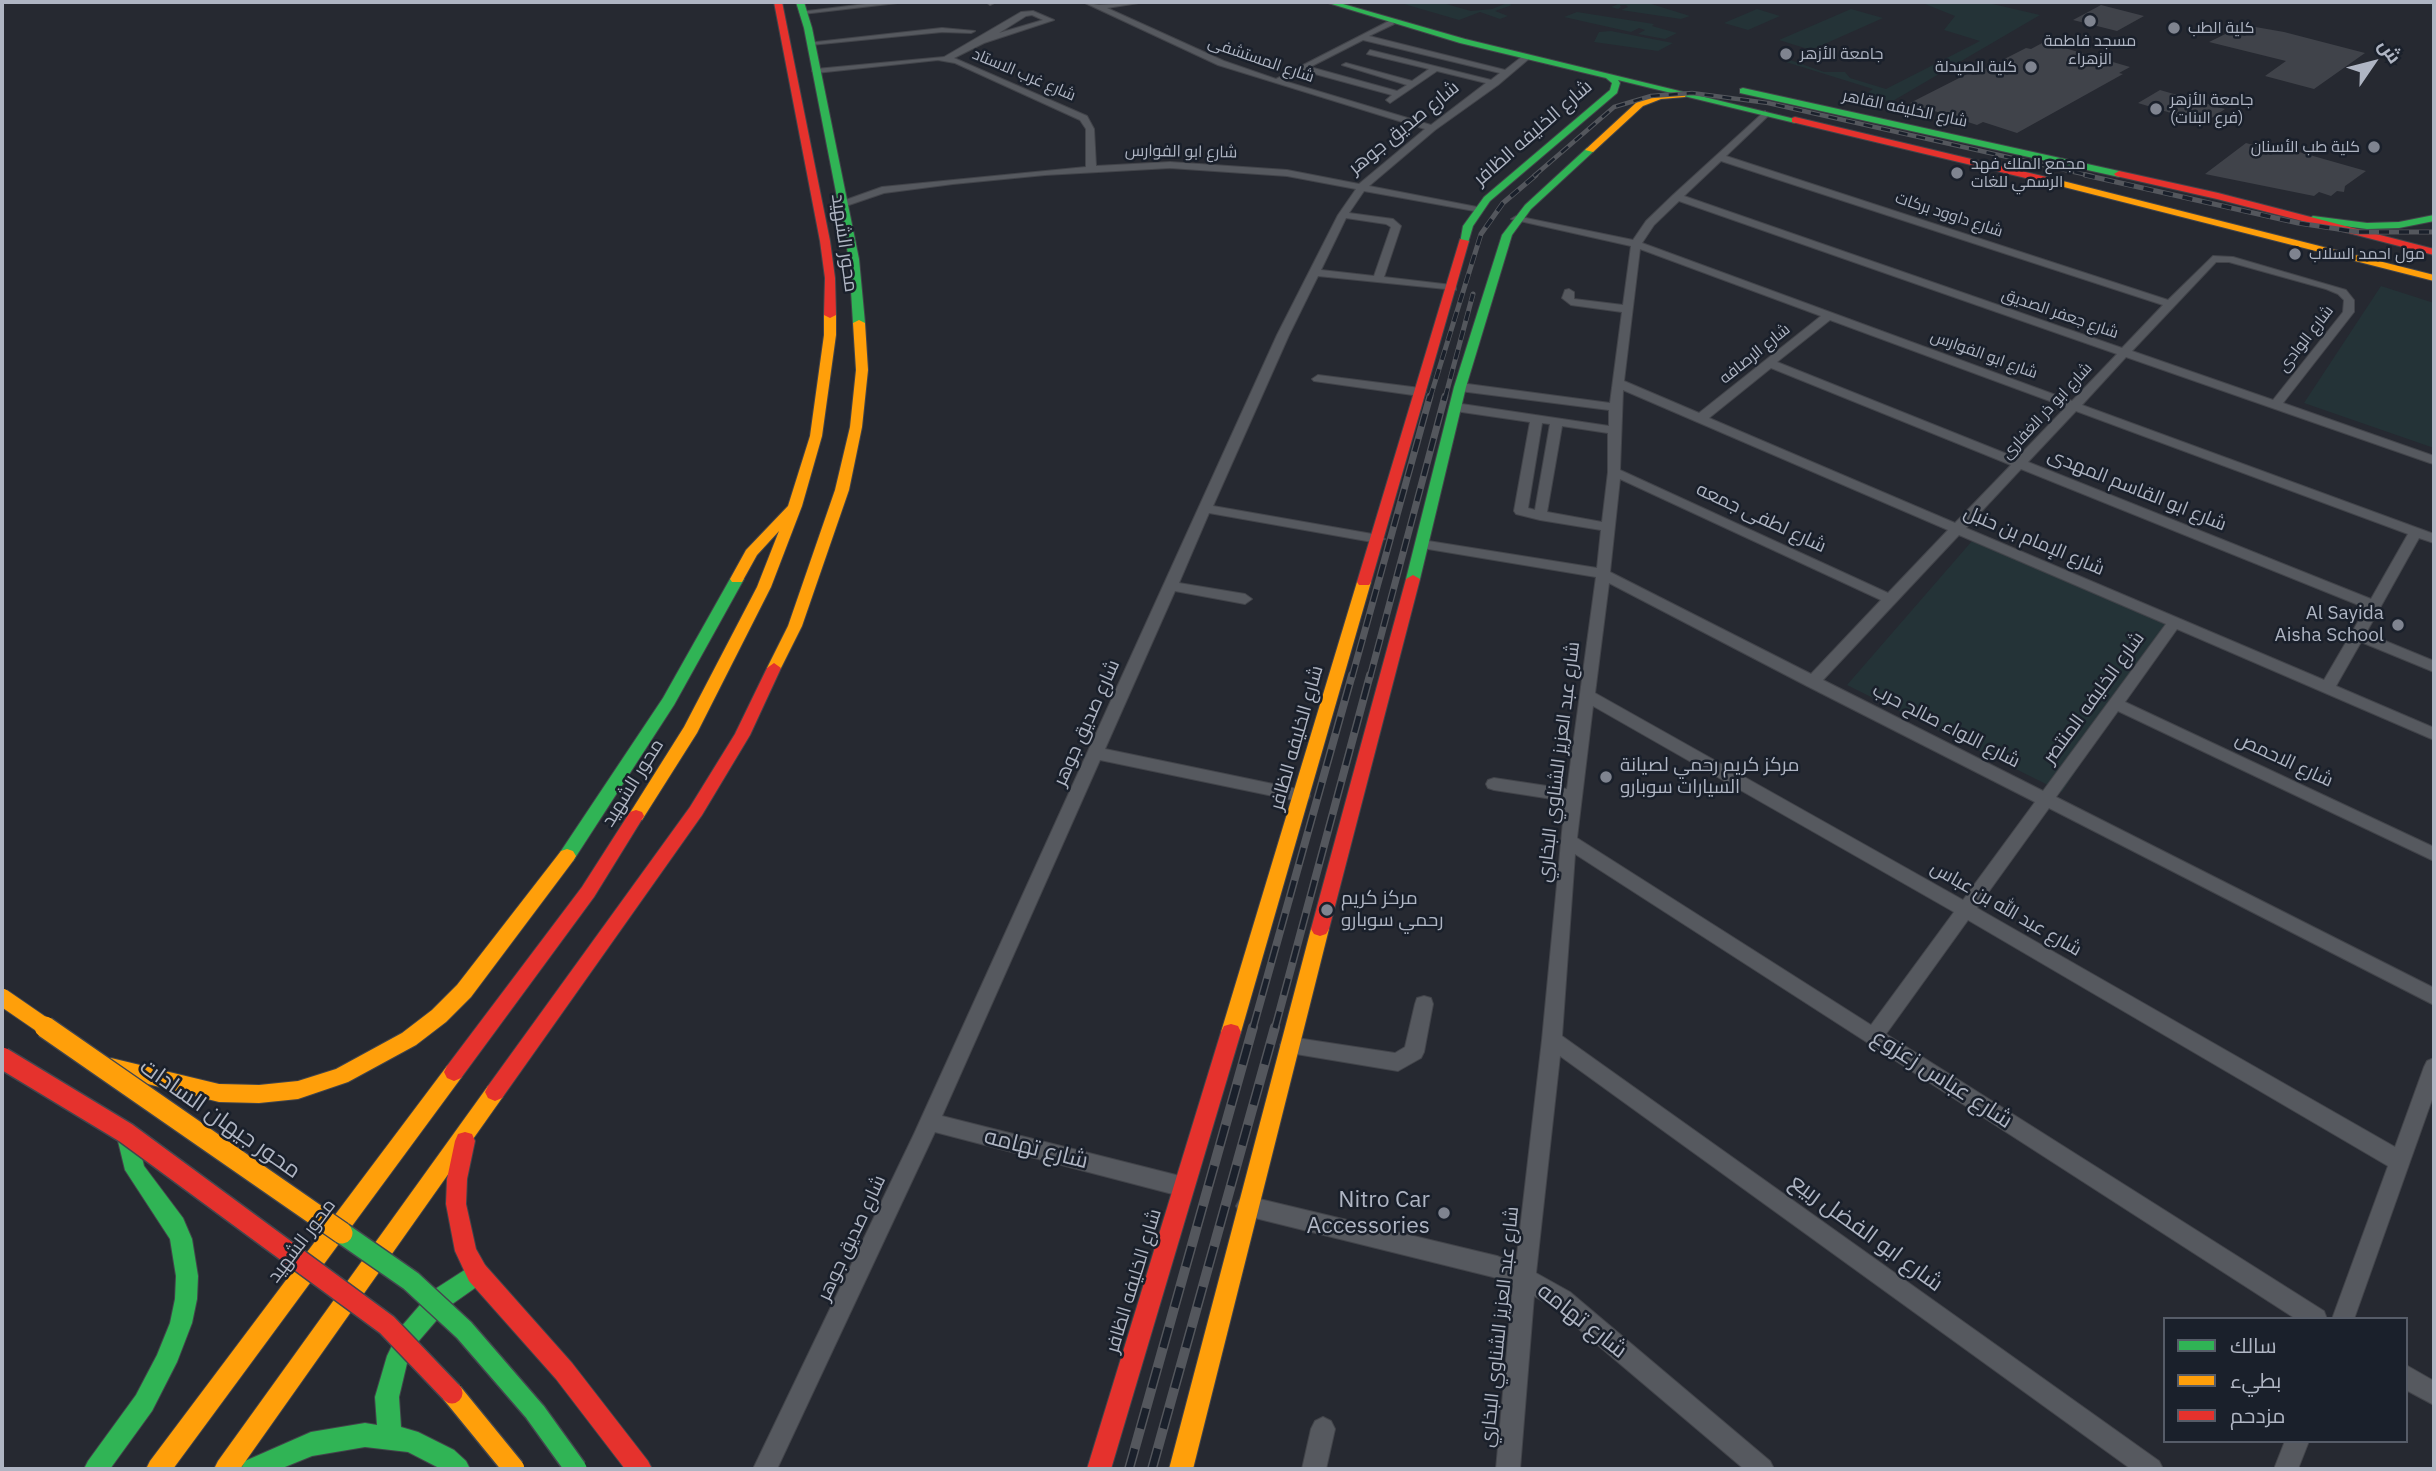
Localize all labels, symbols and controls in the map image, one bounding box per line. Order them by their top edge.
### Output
marker: مسجد فاطمة الزهراء [2082,13,2098,29]
place label: كلية الطب [2188,18,2254,38]
marker: كلية الطب [2166,20,2182,36]
north arrow [2338,28,2408,98]
place label: مسجد فاطمة الزهراء [2044,31,2136,69]
street label: شارع المستشفى [1205,33,1317,87]
text: ش [2373,34,2407,68]
place label: جامعة الأزهر [1800,44,1883,64]
street label: شارع غرب الاستاد [969,45,1079,105]
marker: جامعة الأزهر [1778,46,1794,62]
place label: كلية الصيدلة [1935,57,2017,77]
marker: كلية الصيدلة [2023,59,2039,75]
street label: شارع الخليفه الظافر [1469,75,1597,191]
street label: شارع صديق جوهر [1344,76,1464,180]
street label: شارع الخليفه القاهر [1841,86,1969,132]
place label: جامعة الأزهر (فرع البنات) [2170,90,2253,128]
marker: جامعة الأزهر (فرع البنات) [2148,101,2164,117]
place label: كلية طب الأسنان [2251,137,2360,157]
marker: كلية طب الأسنان [2366,139,2382,155]
street label: شارع ابو الفوارس [1125,141,1237,163]
place label: مجمع الملك فهد الرسمي للغات [1971,154,2086,192]
marker: مجمع الملك فهد الرسمي للغات [1949,165,1965,181]
street label: شارع داوود بركات [1893,189,2005,241]
street label: محور الشهيد [826,192,862,294]
place label: مول احمد السلاب [2309,244,2425,264]
marker: مول احمد السلاب [2287,246,2303,262]
street label: شارع جعفر الصديق [1999,285,2121,343]
street label: شارع الوادى [2274,302,2338,376]
street label: شارع الرصافه [1716,320,1794,388]
street label: شارع ابو الفوارس [1928,327,2040,383]
street label: شارع ابو ذر الغفارى [1998,359,2096,463]
street label: شارع ابو القاسم المهدى [2044,444,2230,536]
street label: شارع لطفى جمعه [1692,478,1830,558]
street label: شارع الإمام بن حنبل [1960,501,2108,581]
place label: Al Sayida Aisha School [2275,603,2384,647]
marker: Al Sayida Aisha School [2390,617,2406,633]
street label: شارع الخليفه المنتصر [2038,628,2150,768]
street label: شارع عبد العزيز الشناوي البخاري [1533,640,1585,884]
street label: شارع صديق جوهر [1049,656,1125,790]
street label: شارع الخليفه الظافر [1265,663,1329,813]
street label: شارع اللواء صالح حرب [1868,679,2024,773]
street label: شارع الاحمص [2231,727,2337,793]
street label: محور الشهيد [597,735,669,831]
place label: مركز كريم رحمي لصيانة السيارات سوبارو [1620,755,1799,799]
marker: مركز كريم رحمي لصيانة السيارات سوبارو [1598,769,1614,785]
street label: شارع عبد الله بن عباس [1926,856,2086,962]
place label: مركز كريم رحمي سوبارو [1341,888,1443,932]
marker: مركز كريم رحمي سوبارو [1319,902,1335,918]
street label: شارع عباس زعزوع [1866,1023,2018,1135]
street label: محور جيهان السادات [134,1053,306,1185]
street label: شارع تهامه [981,1123,1091,1175]
street label: شارع ابو الفضل ربيع [1784,1168,1948,1298]
street label: شارع صديق جوهر [813,1172,891,1304]
place label: Nitro Car Accessories [1307,1186,1430,1240]
street label: محور الشهيد [263,1195,341,1287]
marker: Nitro Car Accessories [1436,1205,1452,1221]
street label: شارع عبد العزيز الشناوي البخاري [1476,1205,1524,1449]
street label: شارع الخليفه الظافر [1101,1206,1167,1356]
street label: شارع تهامه [1532,1277,1632,1365]
legend [2163,1317,2408,1443]
text: سالك [2230,1331,2277,1359]
text: بطيء [2230,1366,2281,1394]
text: مزدحم [2230,1401,2285,1429]

